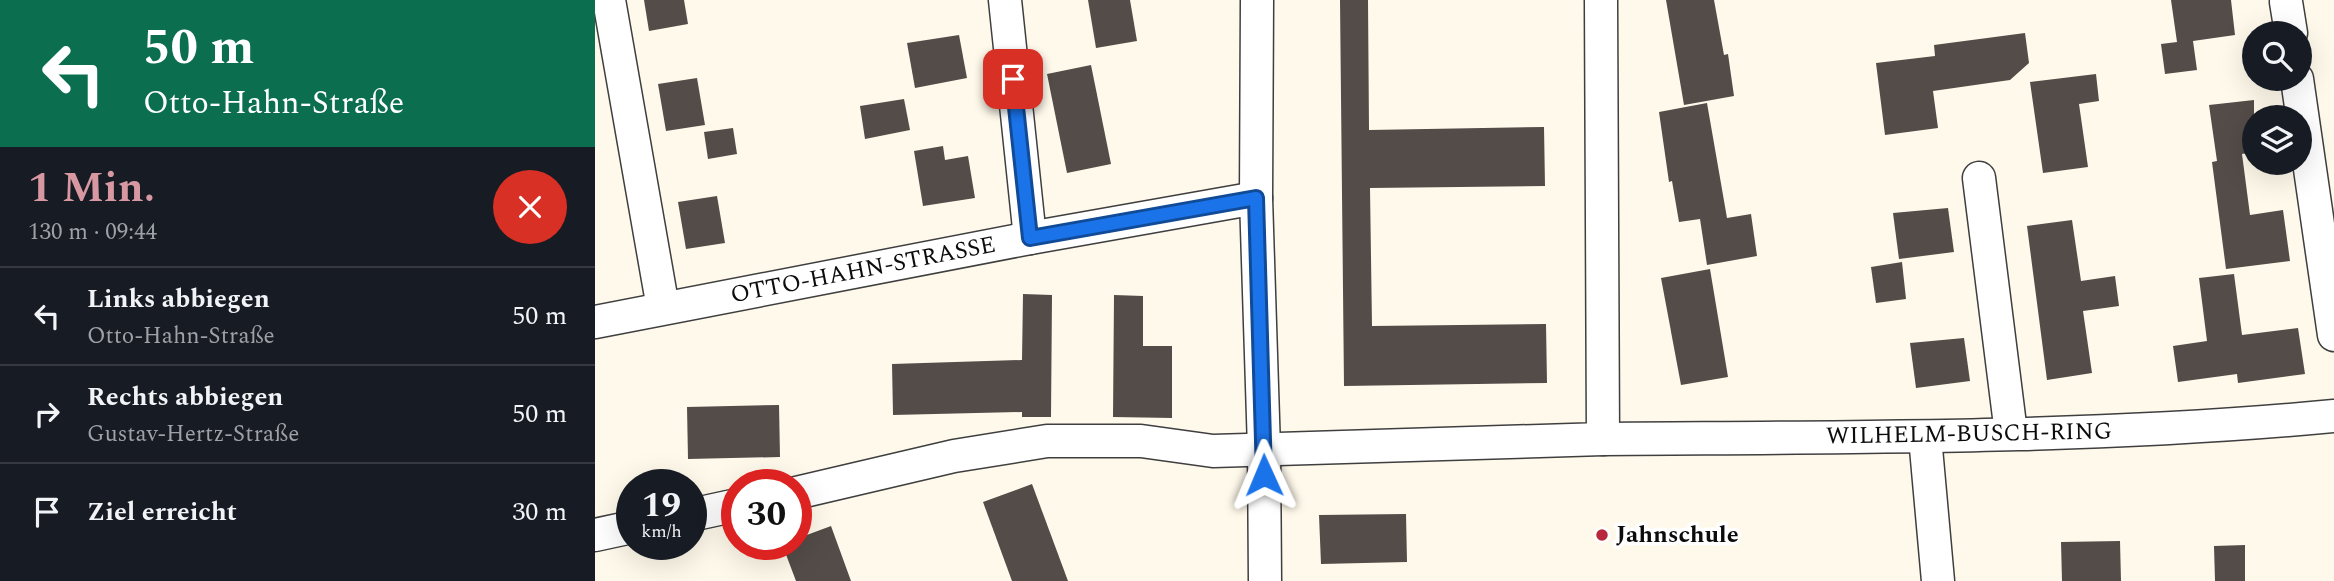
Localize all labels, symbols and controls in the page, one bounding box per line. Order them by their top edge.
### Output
text: 50 m [143,11,254,86]
map controls [2242,21,2312,175]
button: search [2242,21,2312,91]
icon: left [28,28,119,119]
pin [983,49,1043,109]
icon: arrive [994,60,1032,98]
text: Otto-Hahn-Straße [143,79,404,128]
button: layers [2242,105,2312,175]
text: 1 Min. [28,157,155,220]
button: close [493,170,567,244]
text: 130 m · 09:44 [28,215,157,250]
street label: OTTO-HAHN-STRASSE [727,227,999,313]
text: Links abbiegen [87,279,270,319]
text: 50 m [512,296,567,336]
icon: left [28,297,66,335]
text: Otto-Hahn-Straße [87,319,275,354]
text: Rechts abbiegen [87,377,283,417]
text: 50 m [512,394,567,434]
icon: right [28,395,66,433]
street label: WILHELM-BUSCH-RING [1826,414,2112,454]
text: Gustav-Hertz-Straße [87,417,299,452]
position arrow [1227,438,1301,512]
speed limit sign: 30 [721,469,812,560]
text: 19 [642,479,681,532]
text: Ziel erreicht [87,492,237,532]
text: 30 m [512,492,567,532]
icon: arrive [28,493,66,531]
place label: Jahnschule [1616,517,1739,553]
text: km/h [641,518,682,545]
marker: Jahnschule [1594,527,1610,543]

